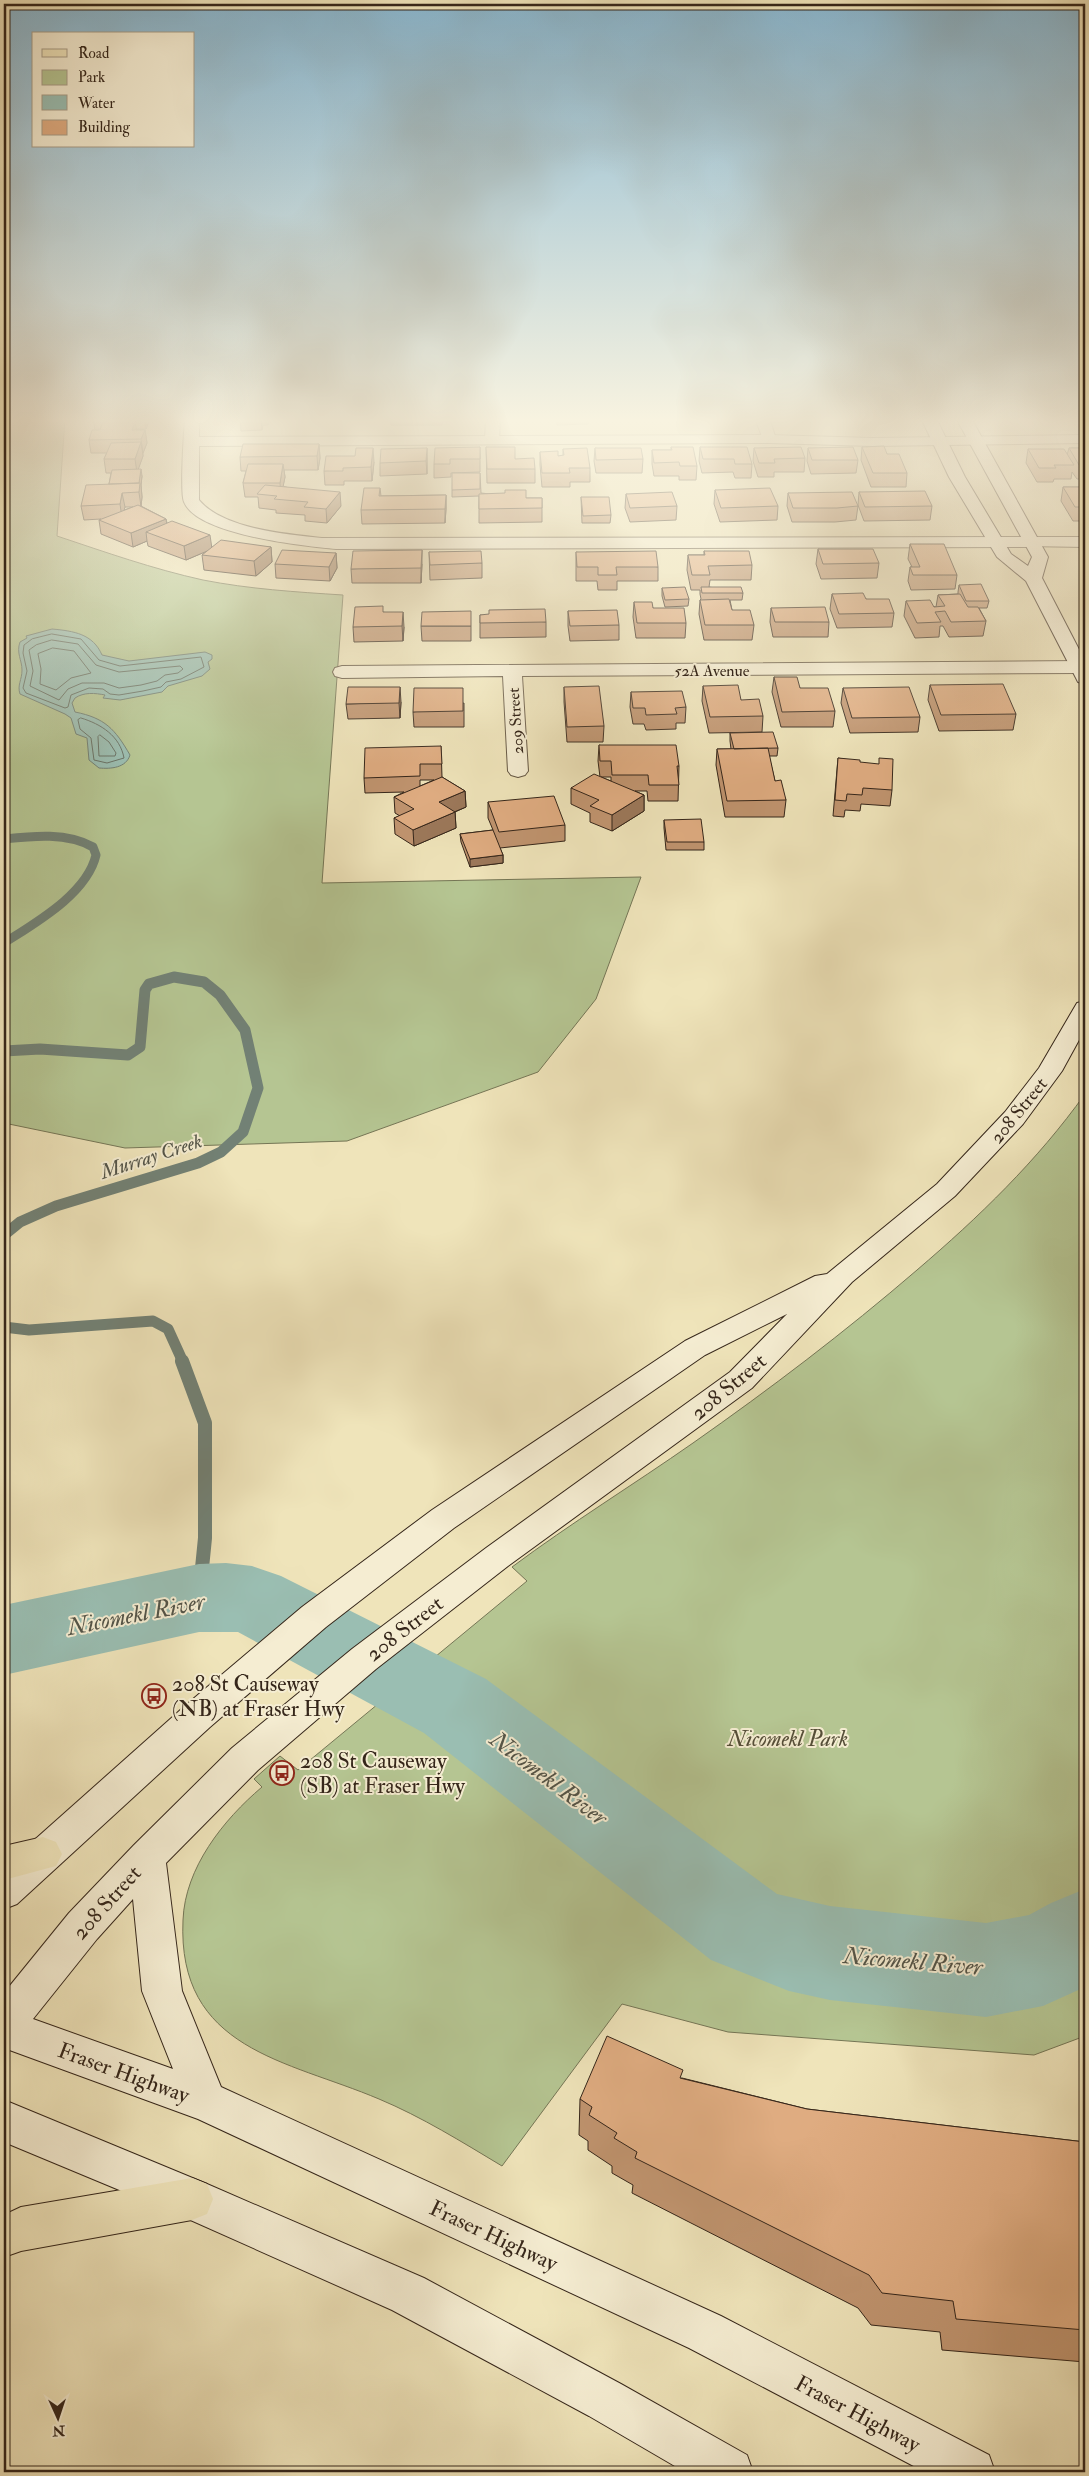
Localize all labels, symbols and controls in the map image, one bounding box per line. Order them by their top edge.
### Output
legend [32,32,195,148]
text: Road [78,44,110,63]
text: Park [78,68,105,87]
text: Water [77,94,115,113]
text: Building [78,118,130,137]
street label: 52A Avenue [675,661,750,681]
street label: 209 Street [504,687,528,755]
street label: 208 Street [985,1073,1053,1149]
water label: Murray Creek [96,1128,205,1185]
street label: 208 Street [685,1347,772,1427]
water label: Nicomekl River [63,1586,208,1643]
street label: 208 Street [360,1590,449,1668]
place label: 208 St Causeway (NB) at Fraser Hwy [172,1670,345,1723]
bus stop icon: 208 St Causeway (NB) at Fraser Hwy [141,1683,167,1709]
water label: Nicomekl River [482,1723,615,1833]
park label: Nicomekl Park [727,1725,848,1753]
place label: 208 St Causeway (SB) at Fraser Hwy [300,1747,465,1800]
bus stop icon: 208 St Causeway (SB) at Fraser Hwy [269,1760,295,1786]
street label: 208 Street [66,1860,147,1946]
water label: Nicomekl River [840,1940,985,1983]
street label: Fraser Highway [54,2036,194,2110]
street label: Fraser Highway [425,2194,562,2278]
street label: Fraser Highway [790,2369,925,2459]
north arrow [32,2394,82,2444]
text: N [51,2422,66,2439]

